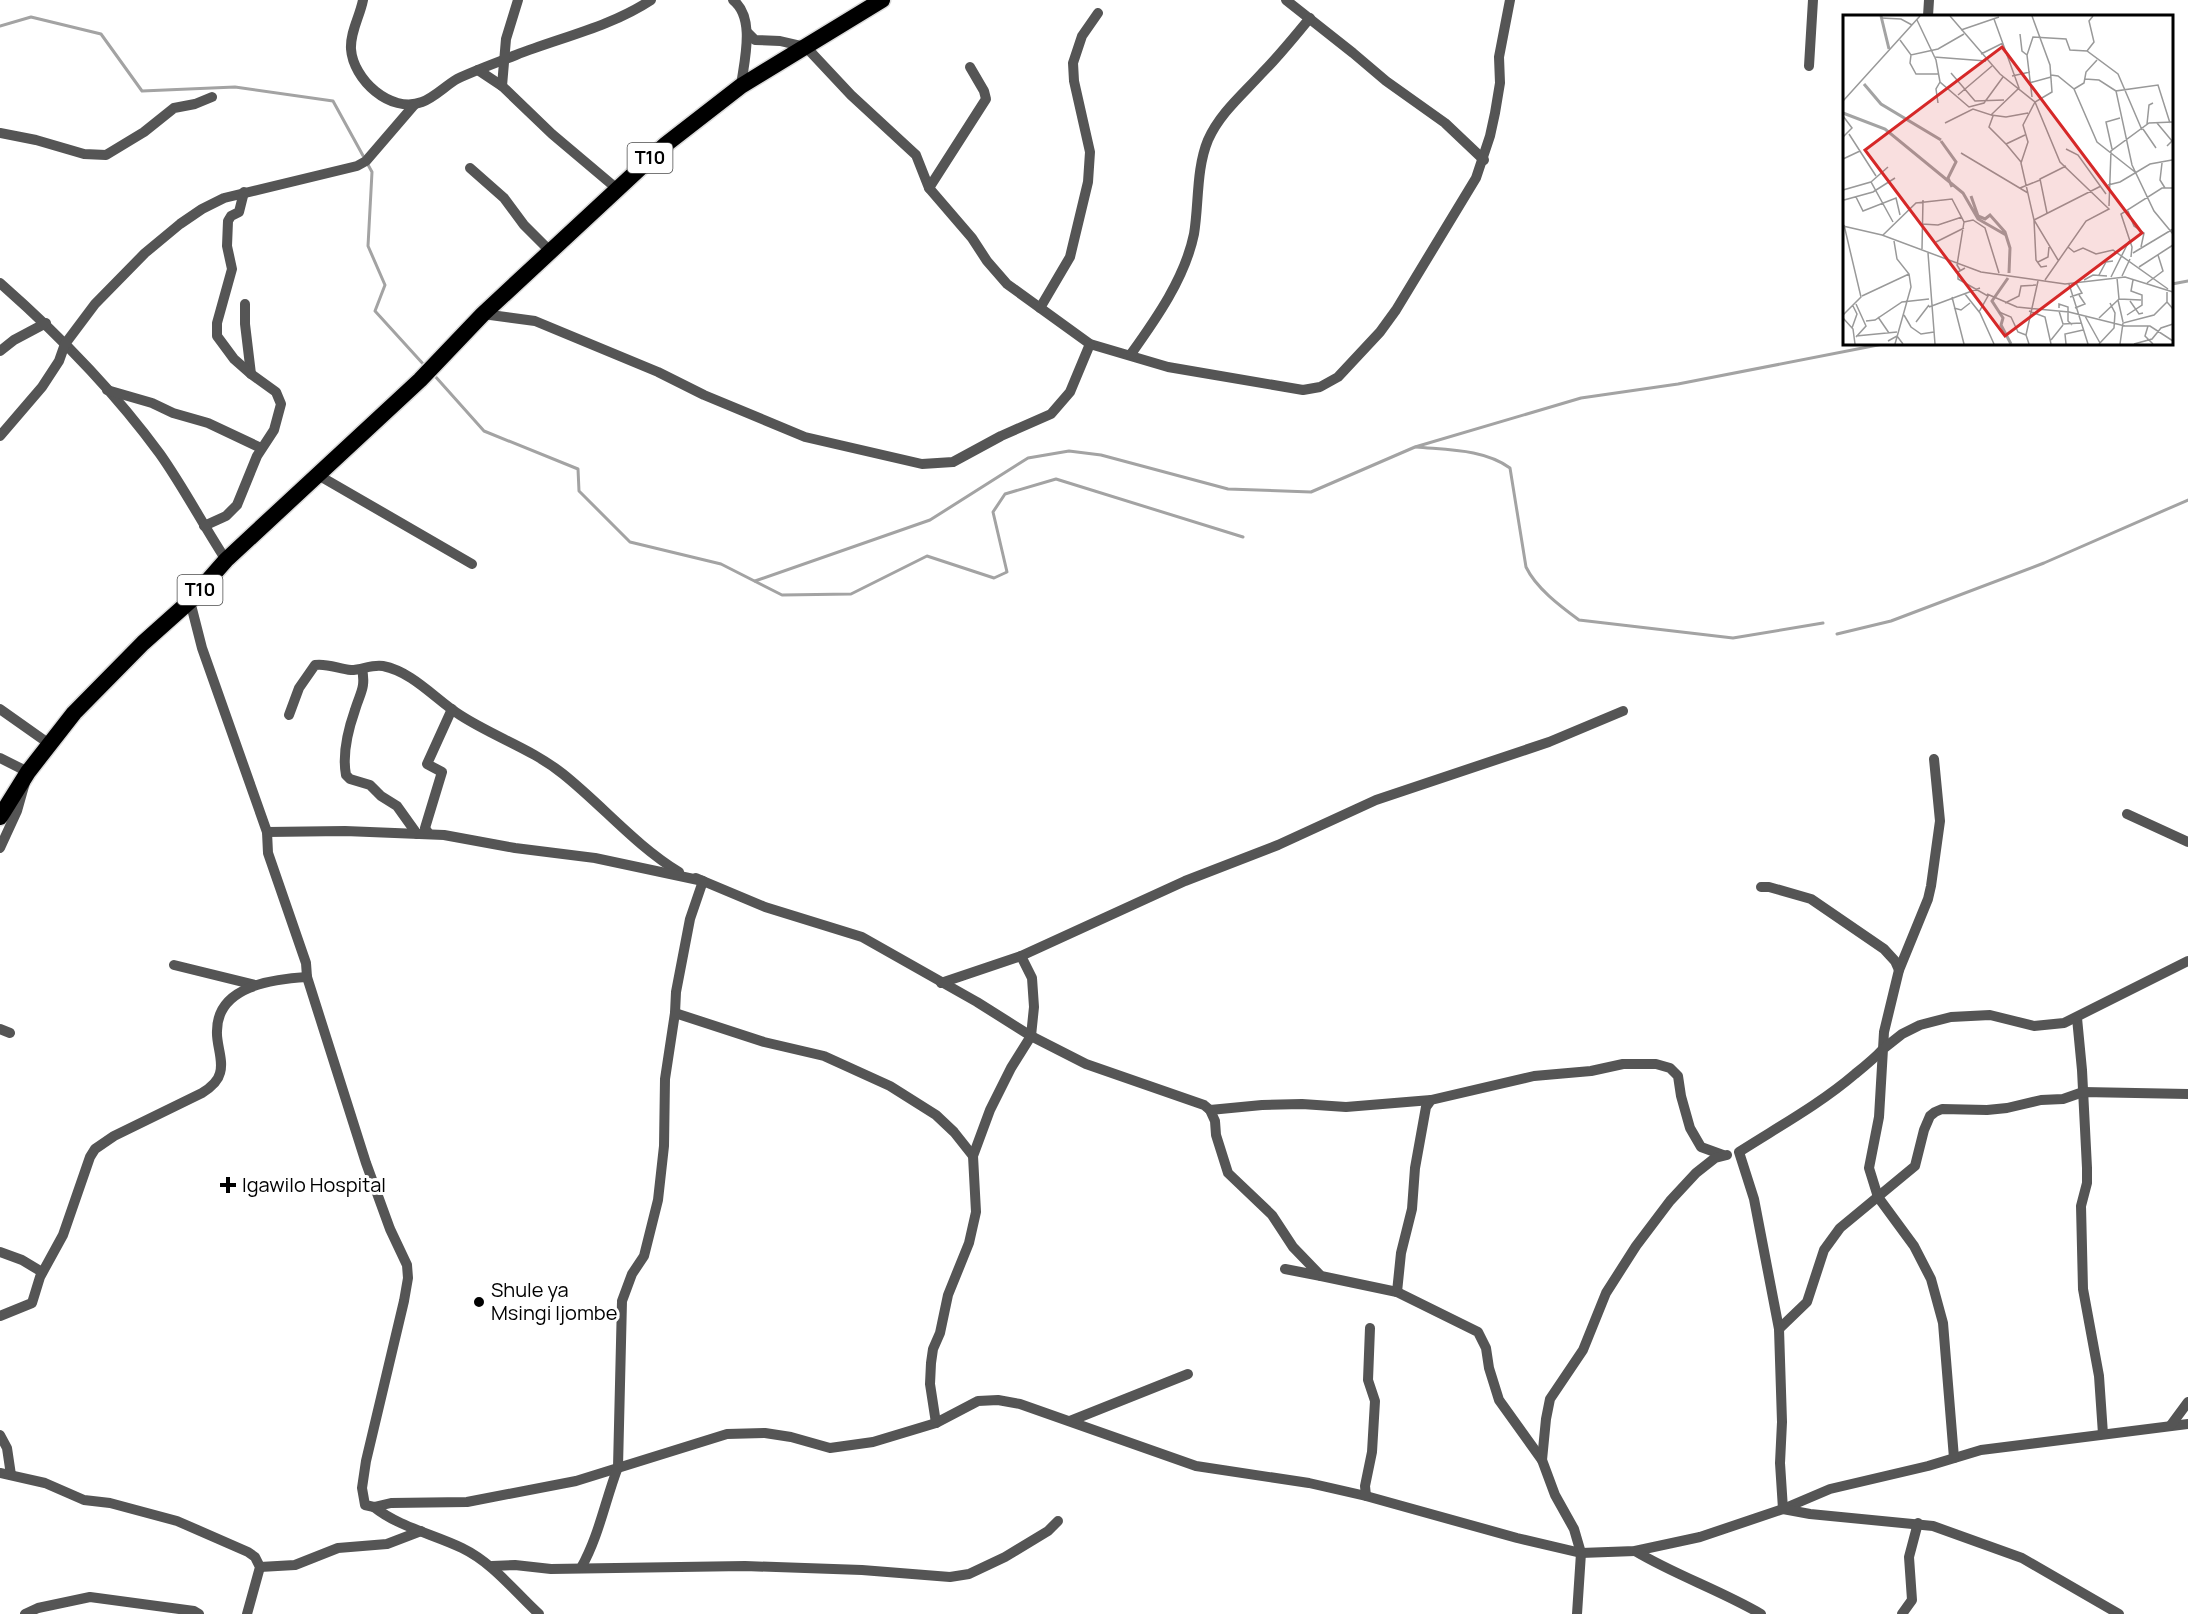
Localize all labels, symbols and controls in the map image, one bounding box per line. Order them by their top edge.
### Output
inset map [1843,15,2173,345]
road number: T10 [628,143,672,173]
road number: T10 [178,575,222,605]
place label: Igawilo Hospital [242,1171,386,1198]
marker: Igawilo Hospital [219,1176,237,1194]
place label: Shule ya Msingi Ijombe [491,1276,617,1326]
marker: Shule ya Msingi Ijombe [472,1295,486,1309]

